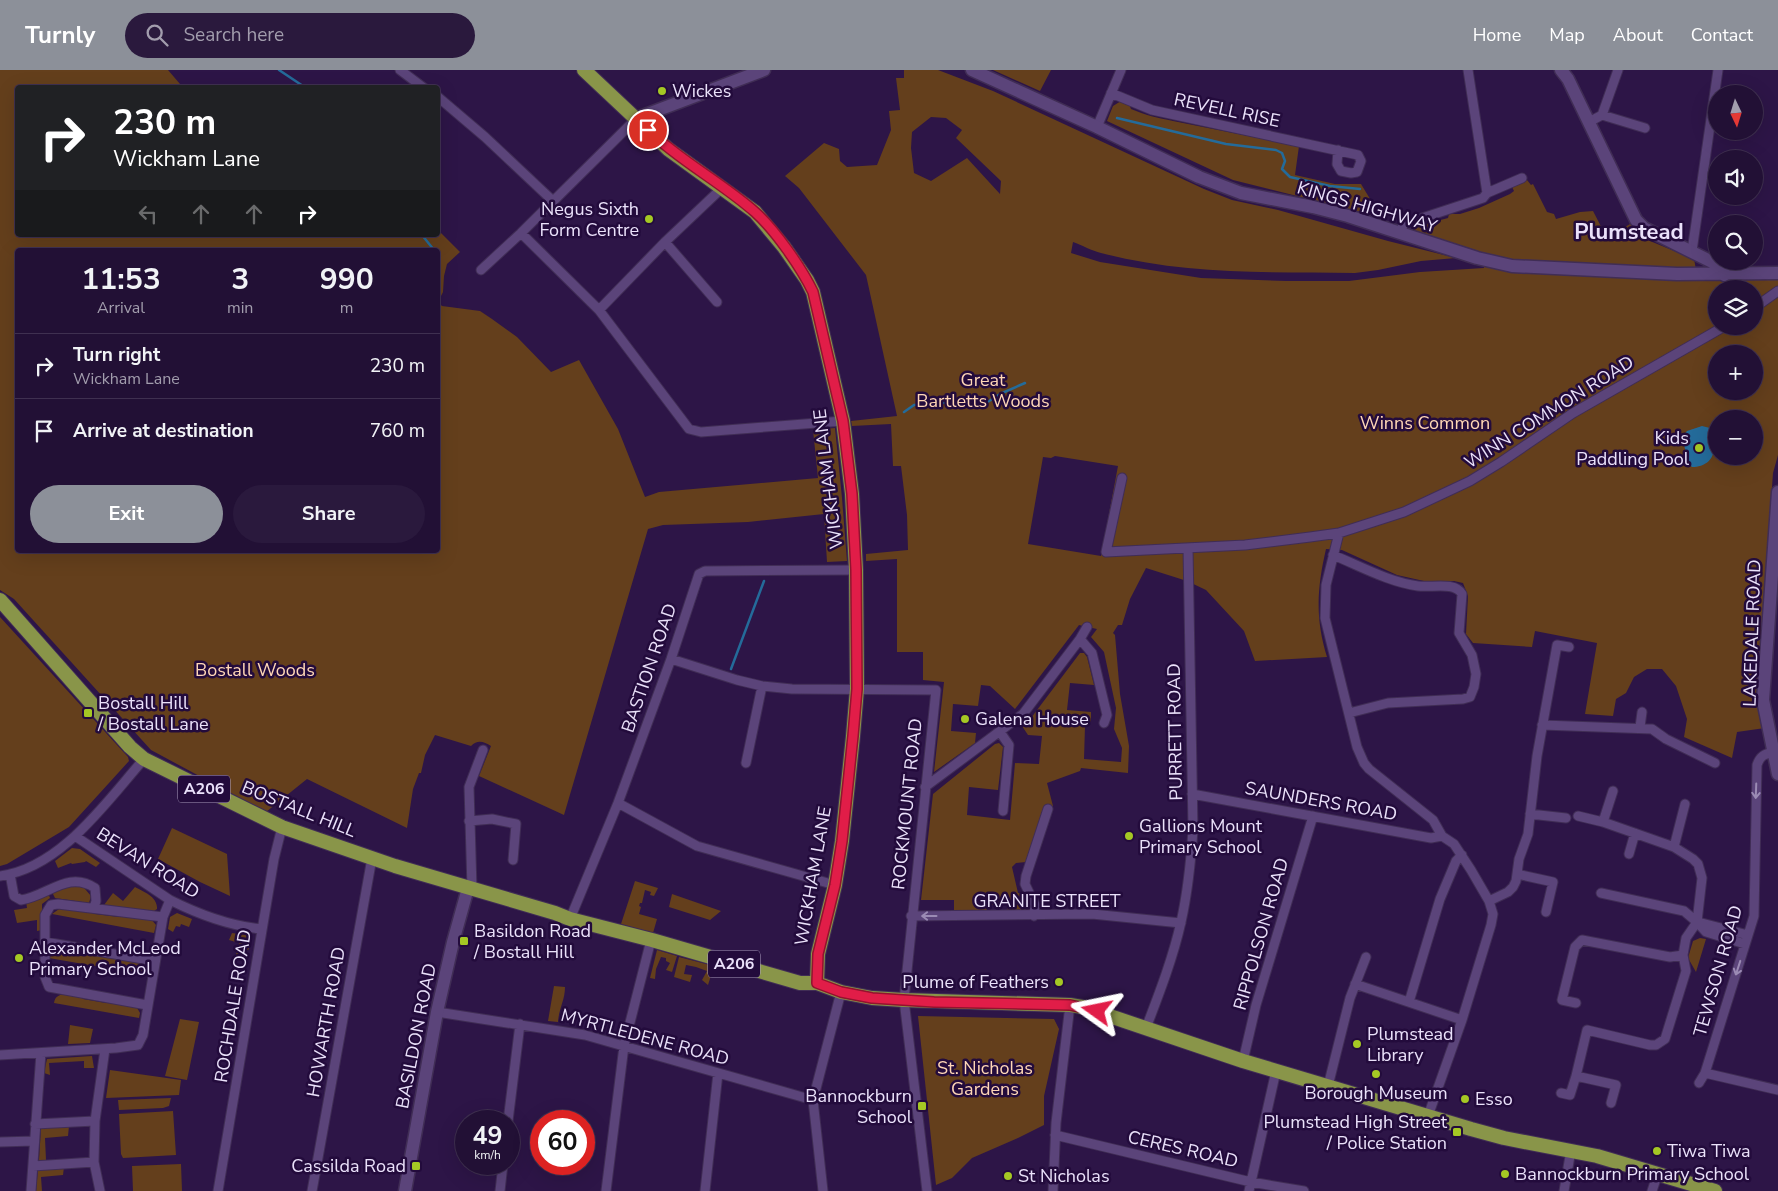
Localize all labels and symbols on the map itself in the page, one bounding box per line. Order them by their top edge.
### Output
place label: Wickes [672,79,731,103]
marker: Wickes [656,85,668,97]
north arrow [1708,85,1762,140]
street label: REVELL RISE [1172,87,1282,133]
pin [627,109,669,151]
street label: KINGS HIGHWAY [1294,176,1440,239]
place label: Negus Sixth Form Centre [540,197,639,242]
marker: Negus Sixth Form Centre [643,213,655,225]
district label: Plumstead [1574,217,1684,247]
street label: WINN COMMON ROAD [1460,350,1638,474]
park label: Great Bartletts Woods [916,368,1050,413]
street label: WICKHAM LANE [807,408,849,550]
park label: Winns Common [1360,411,1490,435]
place label: Kids Paddling Pool [1576,426,1690,471]
marker: Kids Paddling Pool [1693,442,1705,454]
street label: LAKEDALE ROAD [1737,559,1767,707]
street label: BASTION ROAD [616,600,682,736]
park label: Bostall Woods [195,658,315,682]
street label: PURRETT ROAD [1162,663,1188,801]
place label: Bostall Hill / Bostall Lane [97,691,209,736]
marker: Bostall Hill / Bostall Lane [82,707,94,719]
place label: Galena House [975,707,1089,731]
marker: Galena House [959,713,971,725]
street label: ROCKMOUNT ROAD [886,717,928,891]
street label: BOSTALL HILL [238,775,360,843]
road number: A206 [178,776,230,802]
street label: SAUNDERS ROAD [1243,776,1399,826]
one-way arrow [1752,783,1761,799]
street label: WICKHAM LANE [789,804,837,948]
place label: Gallions Mount Primary School [1139,814,1263,859]
street label: BEVAN ROAD [92,822,204,904]
marker: Gallions Mount Primary School [1123,830,1135,842]
street label: RIPPOLSON ROAD [1228,855,1294,1013]
street label: GRANITE STREET [973,889,1121,913]
street label: TEWSON ROAD [1688,902,1748,1040]
one-way arrow [921,912,937,921]
place label: Basildon Road / Bostall Hill [473,919,591,964]
street label: ROCHDALE ROAD [209,928,257,1084]
marker: Basildon Road / Bostall Hill [458,935,470,947]
place label: Alexander McLeod Primary School [29,936,181,981]
street label: HOWARTH ROAD [301,945,351,1099]
road number: A206 [708,951,760,978]
marker: Alexander McLeod Primary School [13,952,25,964]
one-way arrow [1732,960,1742,976]
street label: BASILDON ROAD [390,961,442,1111]
place label: Plume of Feathers [902,970,1049,994]
marker: Plume of Feathers [1053,976,1065,988]
position arrow [1070,984,1122,1036]
street label: MYRTLEDENE ROAD [558,1003,732,1071]
place label: Plumstead Library [1367,1022,1454,1067]
marker: Plumstead Library [1351,1038,1363,1050]
park label: St. Nicholas Gardens [937,1056,1033,1101]
marker: Borough Museum [1370,1068,1382,1080]
place label: Borough Museum [1304,1081,1448,1105]
place label: Bannockburn School [805,1084,913,1129]
place label: Esso [1475,1087,1513,1111]
marker: Esso [1459,1093,1471,1105]
marker: Bannockburn School [916,1100,928,1112]
speed limit sign: 60 [530,1110,595,1175]
place label: Plumstead High Street / Police Station [1263,1110,1448,1155]
street label: CERES ROAD [1125,1125,1241,1173]
marker: Plumstead High Street / Police Station [1451,1126,1463,1138]
place label: Tiwa Tiwa [1667,1139,1751,1163]
marker: Tiwa Tiwa [1651,1145,1663,1157]
place label: Cassilda Road [291,1154,406,1178]
marker: Cassilda Road [410,1160,422,1172]
place label: Bannockburn Primary School [1515,1162,1750,1186]
place label: St Nicholas [1018,1164,1110,1188]
marker: Bannockburn Primary School [1499,1168,1511,1180]
marker: St Nicholas [1002,1170,1014,1182]

